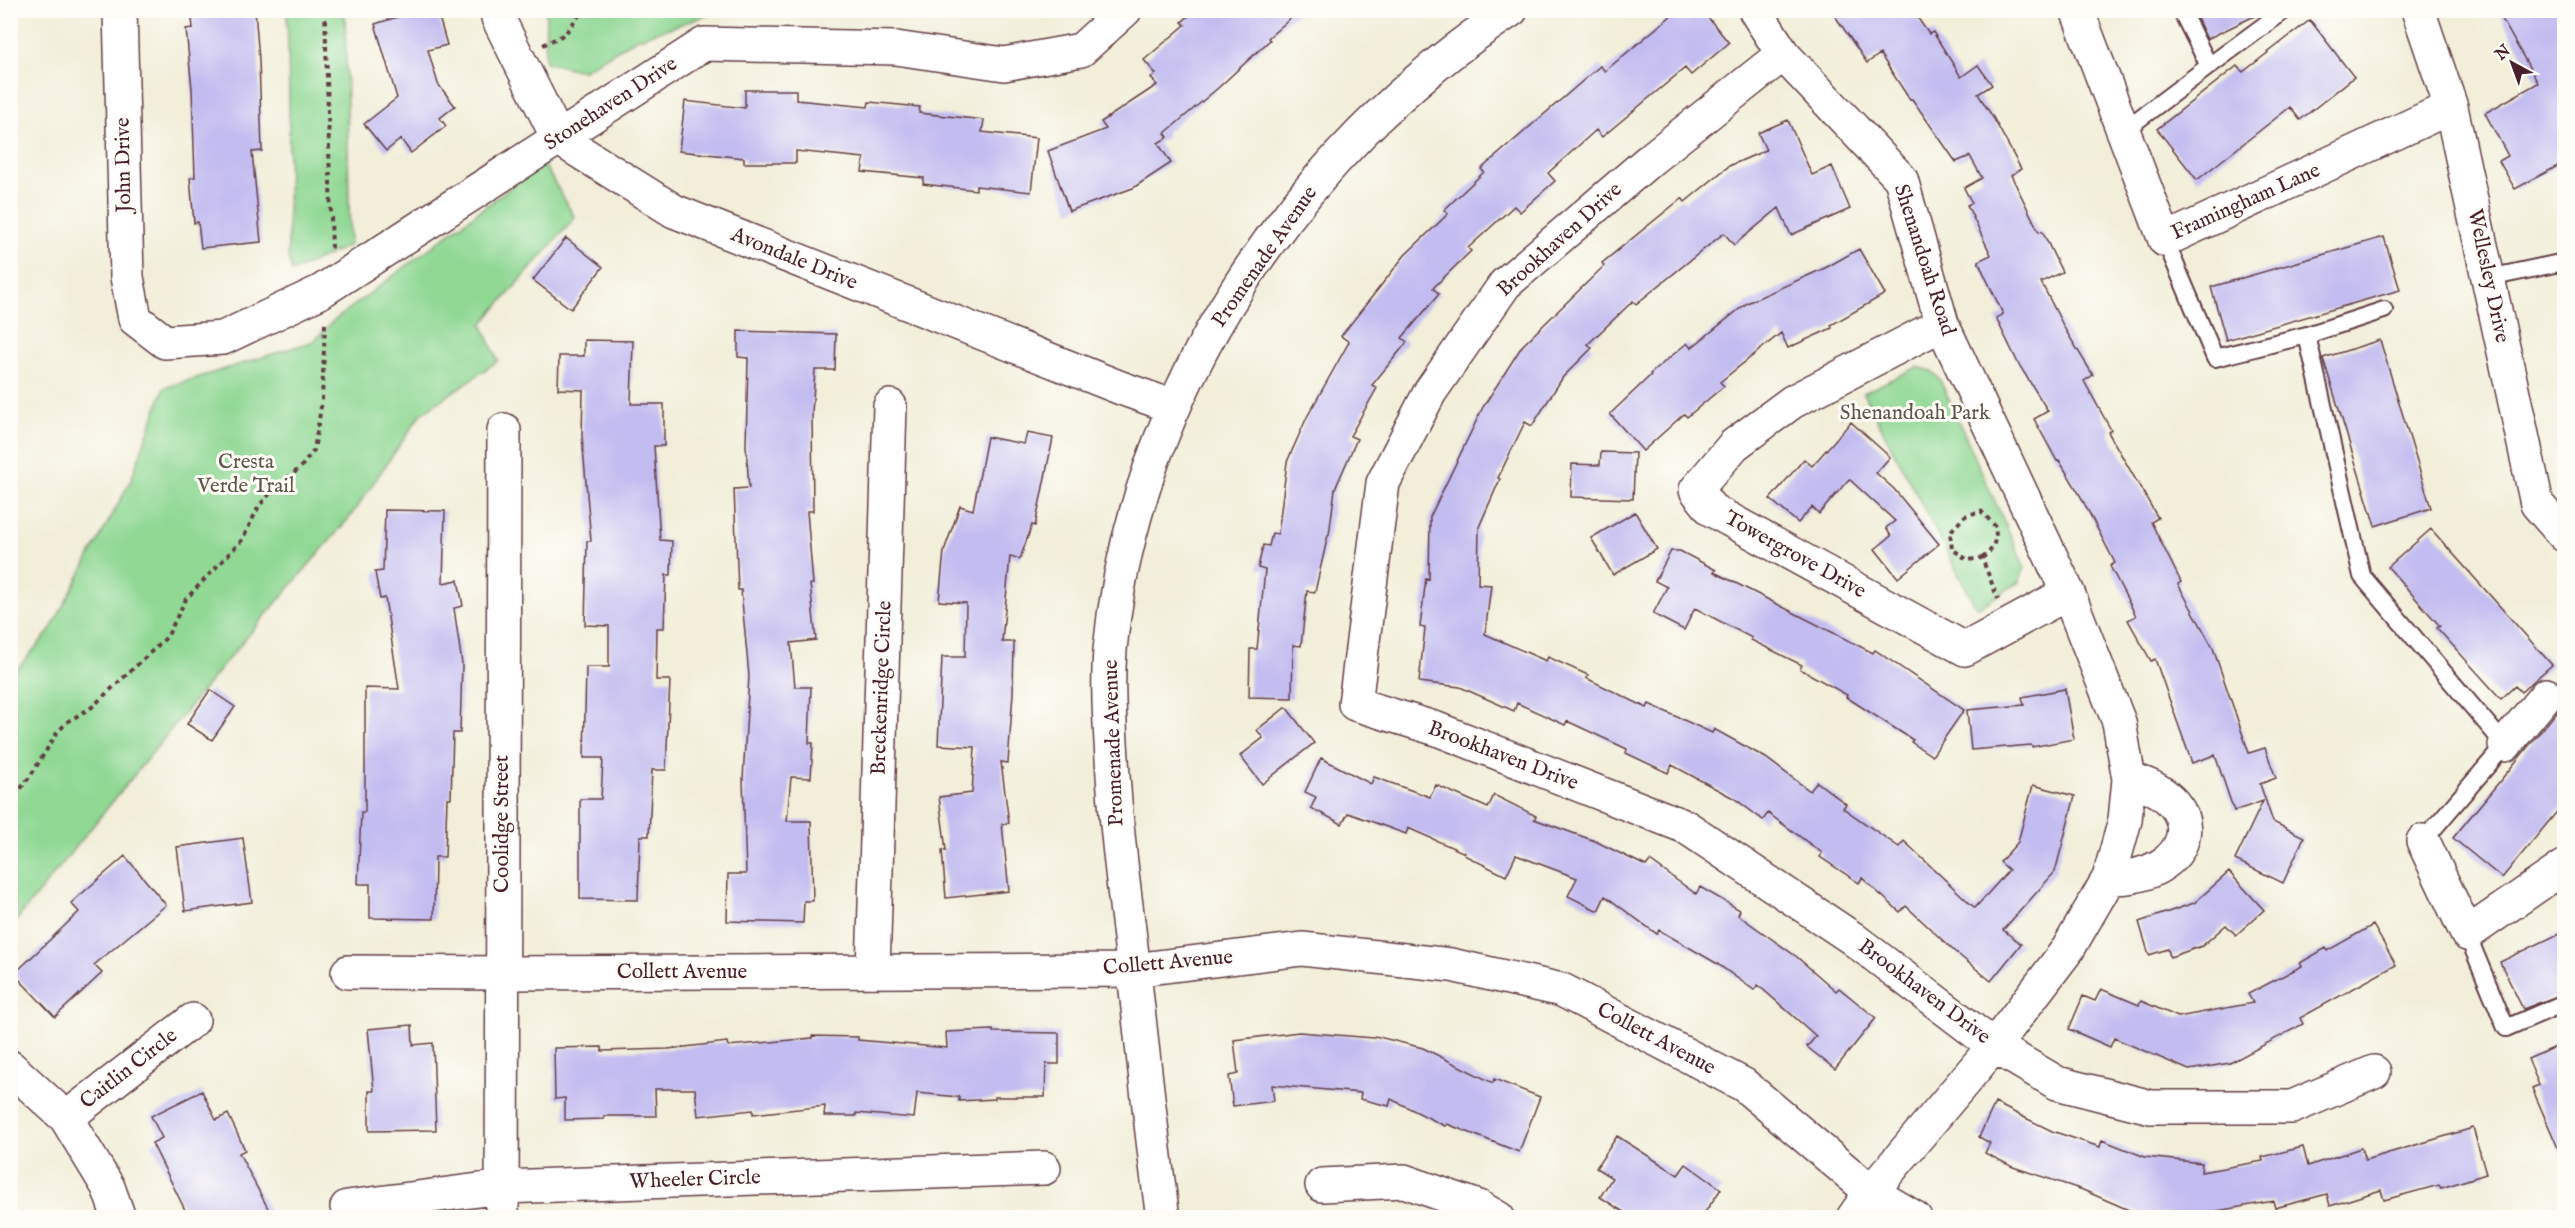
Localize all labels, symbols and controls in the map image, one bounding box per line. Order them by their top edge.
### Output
north arrow [2482,33,2542,93]
text: N [2491,41,2515,66]
street label: Stonehaven Drive [539,51,683,157]
street label: John Drive [110,117,138,215]
street label: Framingham Lane [2167,157,2325,247]
street label: Brookhaven Drive [1492,177,1628,303]
street label: Promenade Avenue [1206,181,1324,333]
street label: Shenandoah Road [1887,181,1961,340]
street label: Wellesley Drive [2461,207,2515,346]
street label: Avondale Drive [726,221,862,297]
park label: Shenandoah Park [1840,400,1991,427]
park label: Cresta Verde Trail [196,449,295,500]
street label: Towergrove Drive [1719,505,1871,605]
street label: Breckenridge Circle [865,600,899,776]
street label: Promenade Avenue [1098,659,1130,827]
street label: Brookhaven Drive [1424,715,1582,797]
street label: Coolidge Street [489,755,516,893]
street label: Brookhaven Drive [1852,933,1996,1051]
street label: Collett Avenue [1102,944,1235,982]
street label: Collett Avenue [617,959,748,986]
street label: Collett Avenue [1592,996,1720,1082]
street label: Caitlin Circle [75,1022,184,1116]
street label: Wheeler Circle [629,1164,762,1196]

